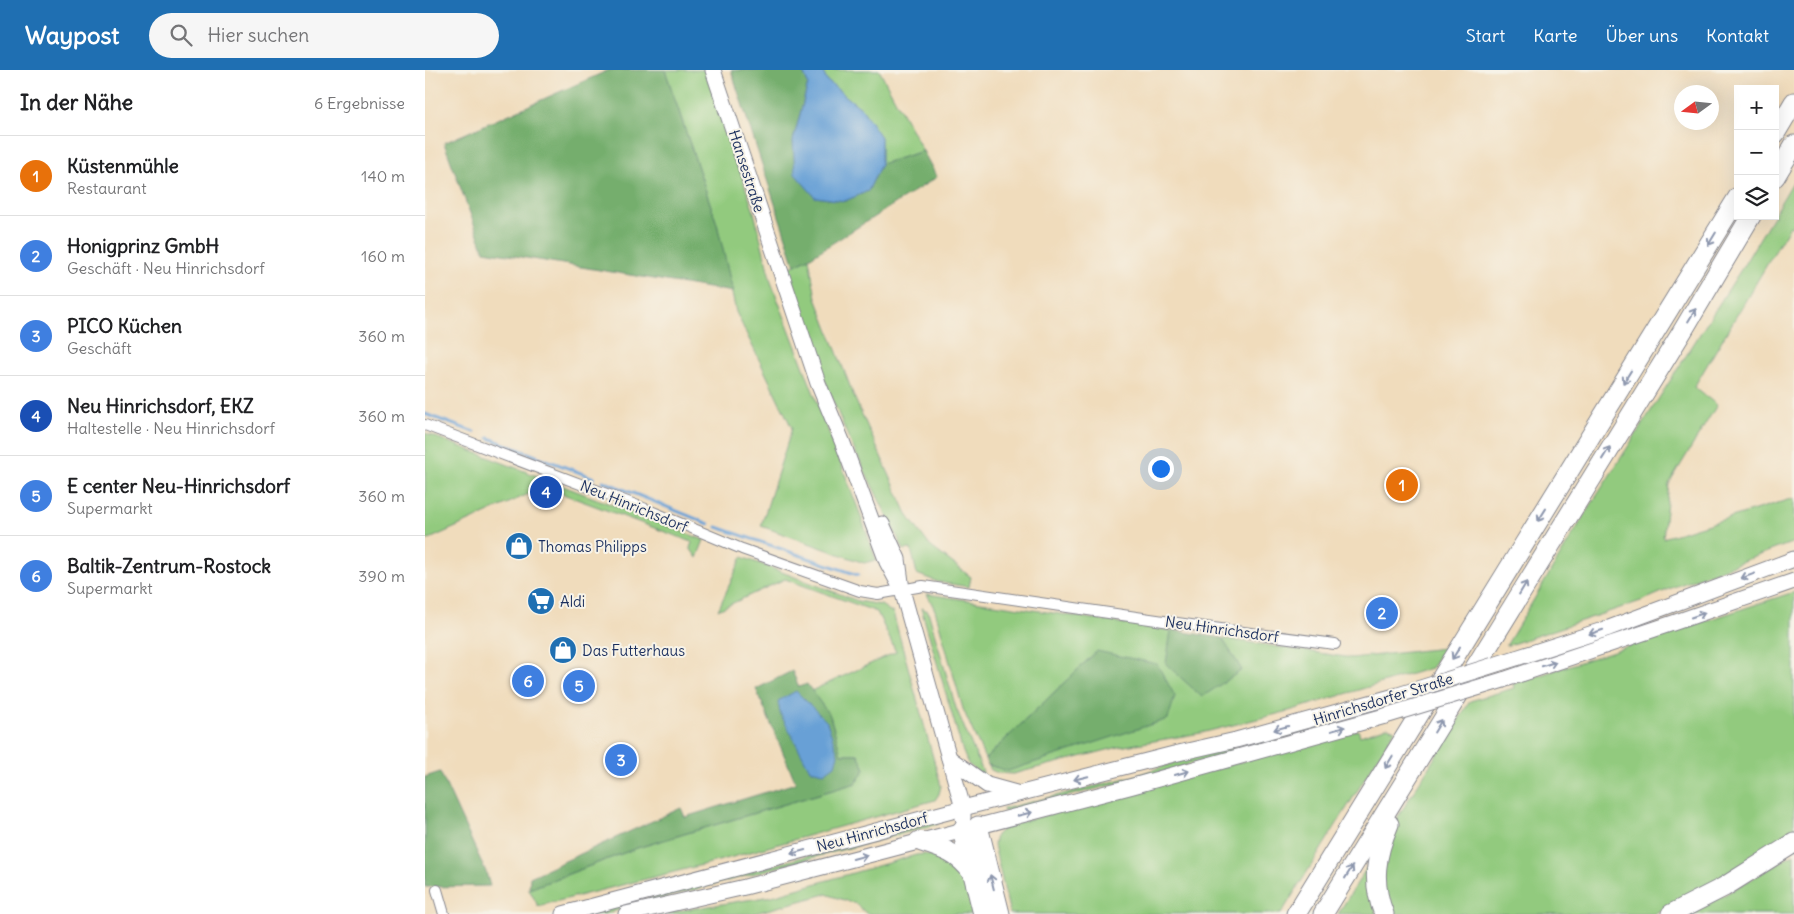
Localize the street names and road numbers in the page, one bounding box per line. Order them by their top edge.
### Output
street label: Hansestraße [725,127,769,215]
street label: Neu Hinrichsdorf [577,476,692,537]
street label: Neu Hinrichsdorf [1164,612,1281,647]
street label: Hinrichsdorfer Straße [1311,669,1455,729]
street label: Neu Hinrichsdorf [814,808,931,856]

